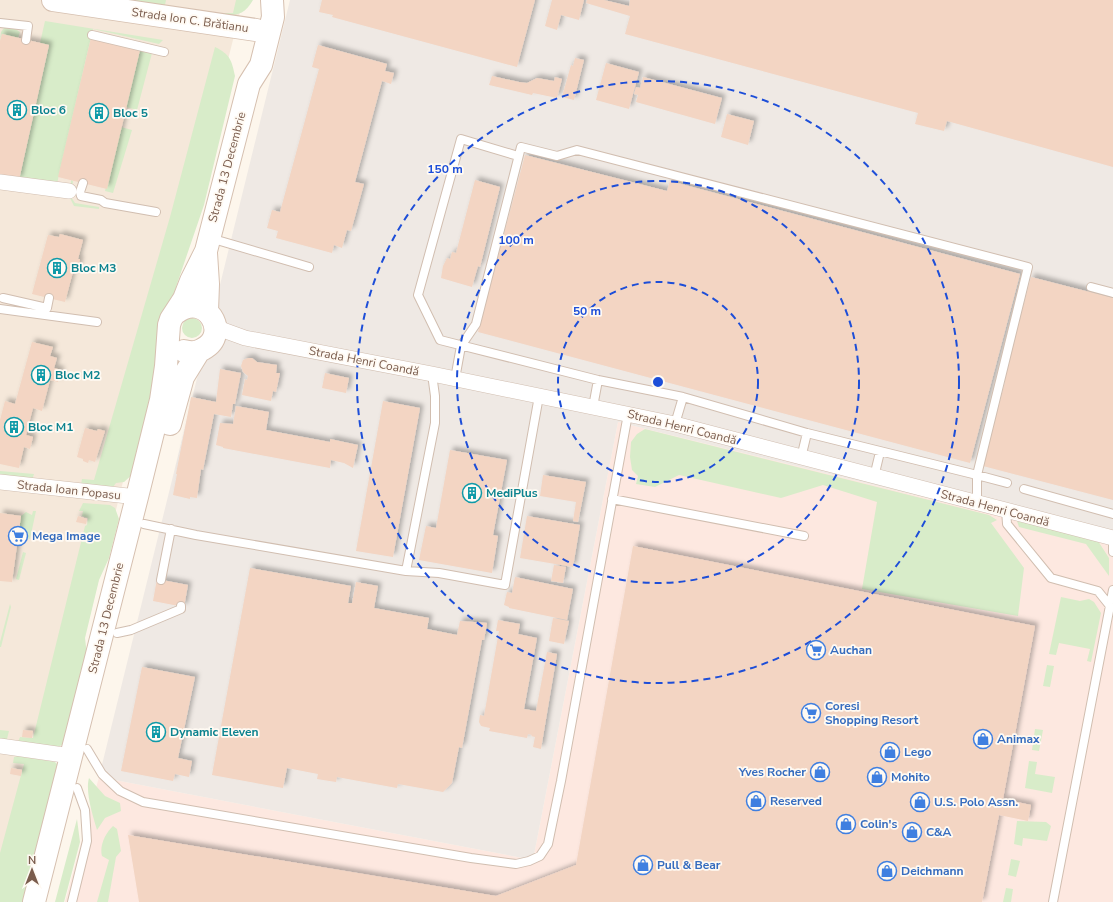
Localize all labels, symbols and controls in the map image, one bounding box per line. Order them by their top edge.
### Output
street label: Strada Ion C. Brătianu [131,4,249,36]
building icon: Bloc 6 [6,99,28,121]
place label: Bloc 6 [31,102,66,118]
building icon: Bloc 5 [88,102,110,124]
place label: Bloc 5 [113,105,148,121]
street label: Strada 13 Decembrie [205,110,249,224]
text: 150 m [427,161,463,177]
text: 100 m [498,232,534,248]
building icon: Bloc M3 [46,257,68,279]
place label: Bloc M3 [71,260,116,276]
text: 50 m [573,303,601,319]
street label: Strada Henri Coandă [308,342,420,380]
building icon: Bloc M2 [30,364,52,386]
place label: Bloc M2 [55,367,100,383]
centre of rings [651,375,665,389]
street label: Strada Henri Coandă [626,406,738,448]
building icon: Bloc M1 [3,416,25,438]
place label: Bloc M1 [28,419,73,435]
street label: Strada Ioan Popasu [16,477,122,503]
building icon: MediPlus [461,482,483,504]
place label: MediPlus [486,485,538,501]
street label: Strada Henri Coandă [939,486,1051,530]
supermarket icon: Mega Image [7,525,29,547]
place label: Mega Image [32,528,101,544]
street label: Strada 13 Decembrie [84,561,128,675]
supermarket icon: Auchan [805,639,827,661]
place label: Auchan [830,642,872,658]
place label: Coresi Shopping Resort [825,698,919,728]
supermarket icon: Coresi Shopping Resort [800,702,822,724]
building icon: Dynamic Eleven [145,721,167,743]
place label: Dynamic Eleven [170,724,259,740]
shop icon: Animax [972,728,994,750]
place label: Animax [997,731,1040,747]
shop icon: Lego [879,741,901,763]
place label: Lego [904,744,931,760]
shop icon: Yves Rocher [809,761,831,783]
place label: Yves Rocher [738,764,806,780]
shop icon: Mohito [866,766,888,788]
place label: Mohito [891,769,930,785]
shop icon: Reserved [745,790,767,812]
shop icon: U.S. Polo Assn. [909,791,931,813]
place label: Reserved [770,793,822,809]
place label: U.S. Polo Assn. [934,794,1018,810]
shop icon: Colin's [835,813,857,835]
place label: Colin's [860,816,897,832]
shop icon: C&A [901,821,923,843]
place label: C&A [926,824,952,840]
north arrow [12,850,52,890]
text: N [28,853,36,868]
shop icon: Pull & Bear [632,854,654,876]
place label: Pull & Bear [657,857,721,873]
shop icon: Deichmann [876,860,898,882]
place label: Deichmann [901,863,964,879]

